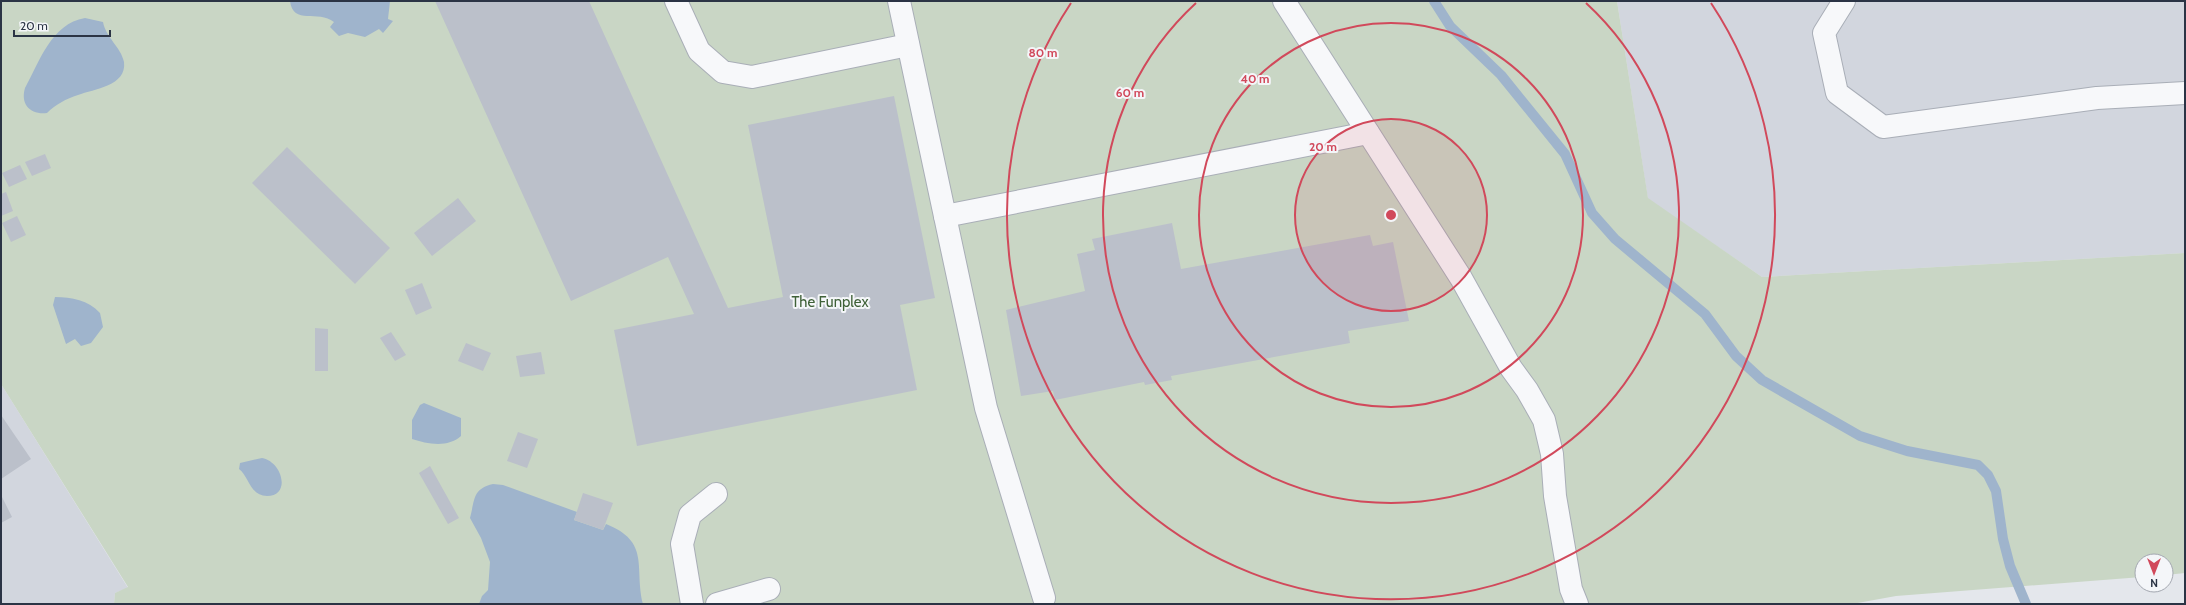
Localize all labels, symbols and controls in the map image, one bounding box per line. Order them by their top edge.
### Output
scale bar [14,12,110,38]
text: 20 m [20,18,48,33]
text: 80 m [1029,45,1057,60]
text: 40 m [1240,71,1270,86]
text: 60 m [1116,85,1144,100]
text: 20 m [1309,139,1337,154]
centre of rings [1384,208,1398,222]
park label: The Funplex [791,293,869,311]
north arrow [2134,553,2174,593]
text: N [2150,576,2158,590]

